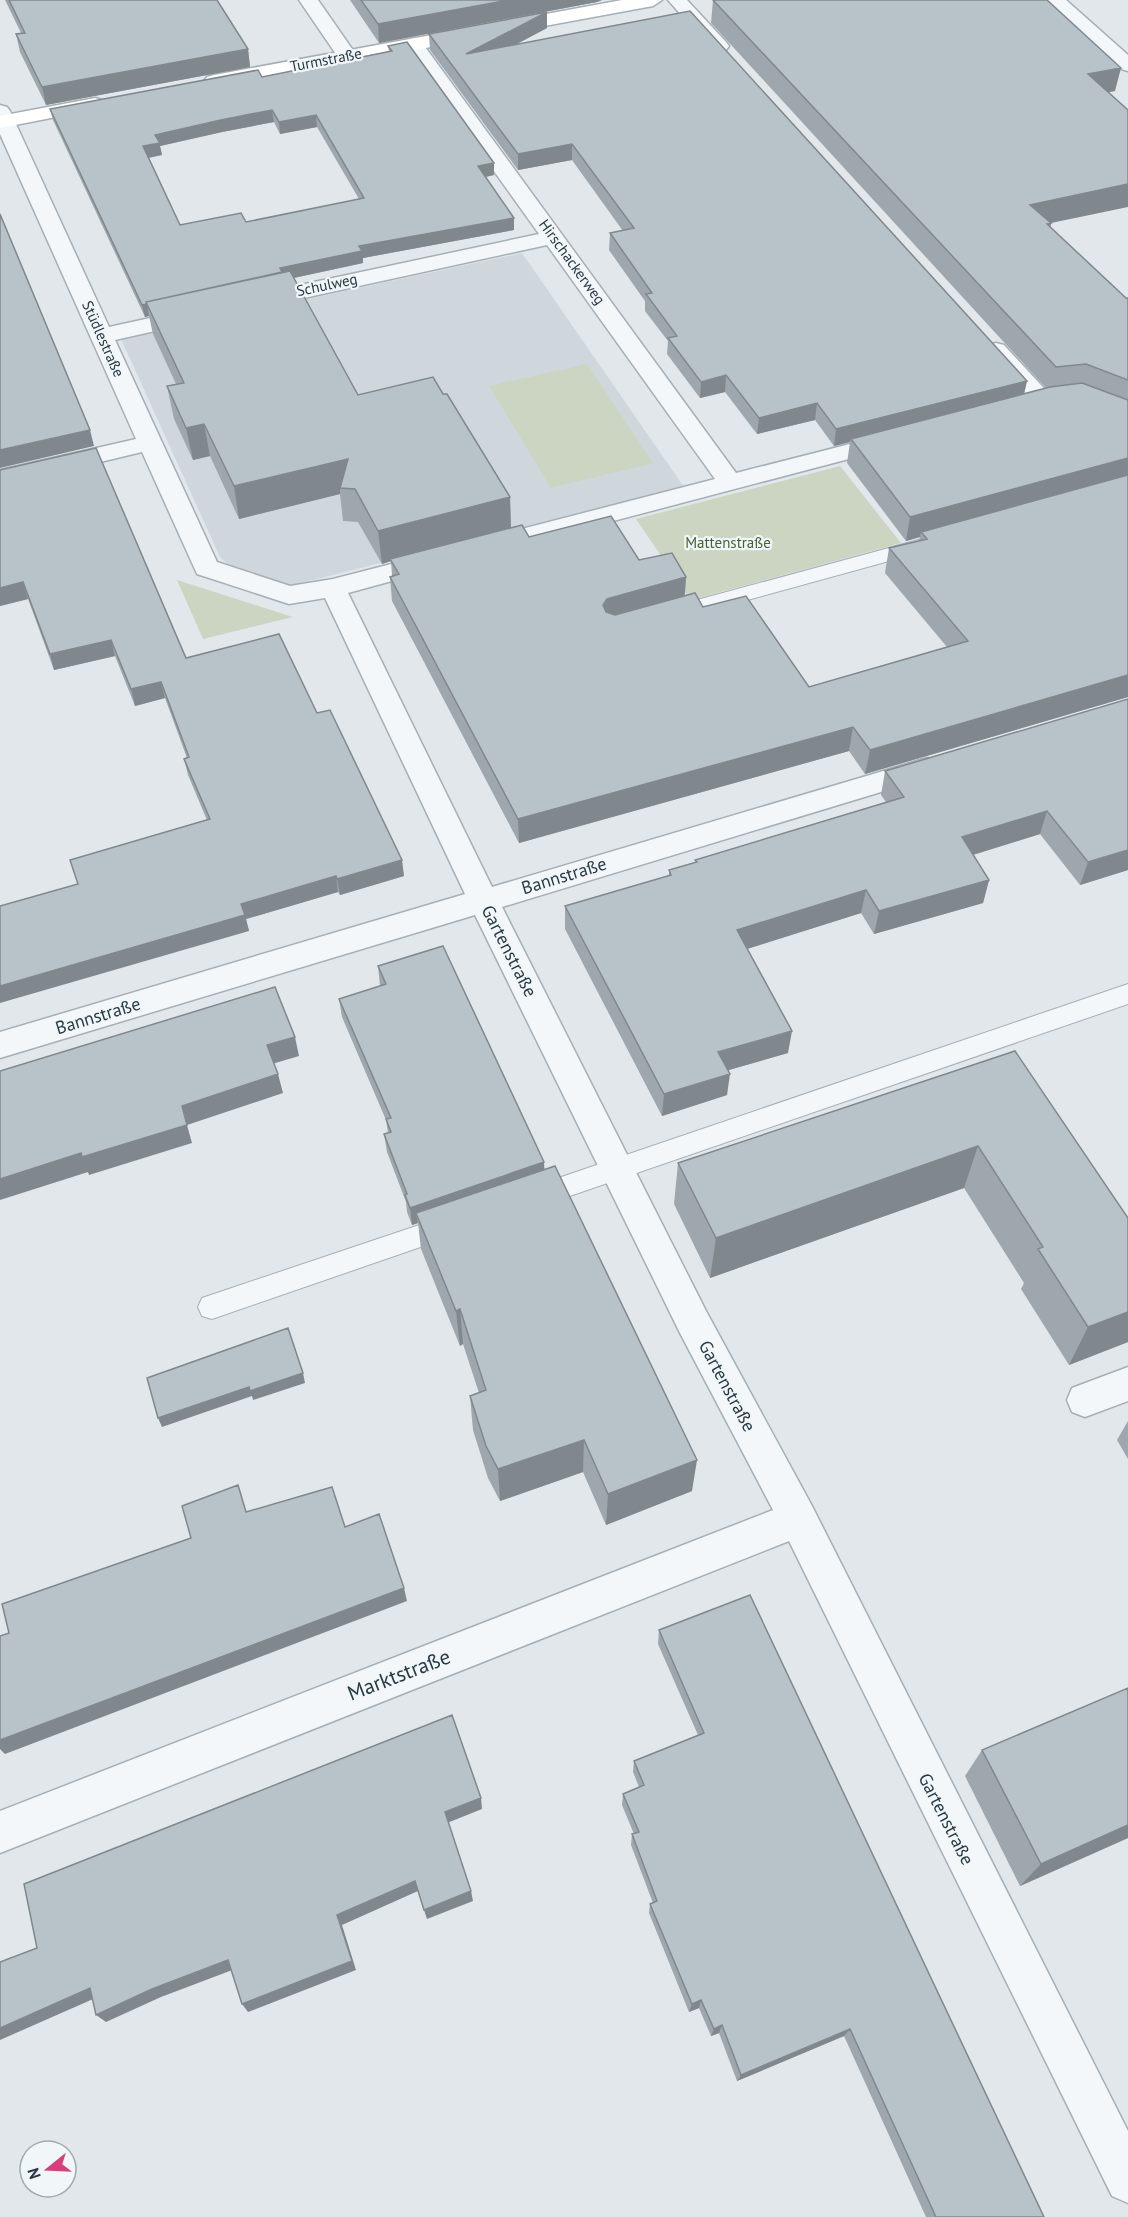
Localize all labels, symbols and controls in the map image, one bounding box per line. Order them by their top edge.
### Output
street label: Turmstraße [288,43,363,76]
street label: Hirschackerweg [535,215,610,308]
street label: Schulweg [295,269,359,300]
street label: Stüdlestraße [78,298,129,380]
park label: Mattenstraße [685,533,771,552]
street label: Bannstraße [519,852,609,899]
street label: Gartenstraße [476,901,542,1001]
street label: Bannstraße [53,992,143,1039]
street label: Gartenstraße [694,1336,761,1435]
street label: Marktstraße [344,1643,454,1706]
street label: Gartenstraße [913,1769,979,1869]
north arrow [18,2139,78,2199]
text: N [23,2166,45,2182]

